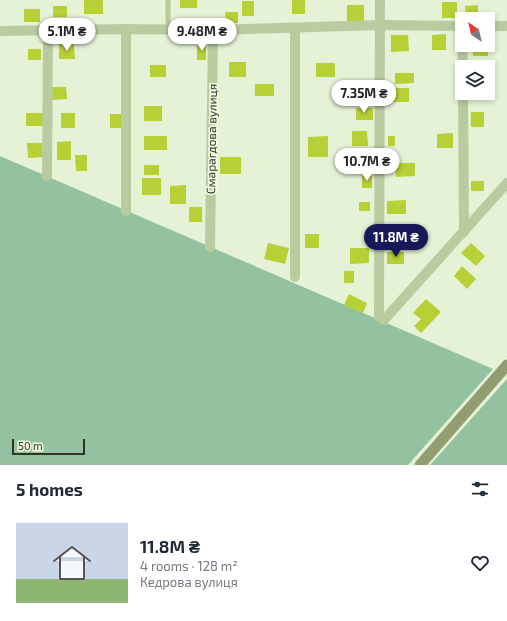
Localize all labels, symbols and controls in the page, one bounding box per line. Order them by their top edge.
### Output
north arrow [455,12,495,52]
map controls [455,12,495,100]
pin: 5.1M ₴ [34,18,100,52]
pin: 9.48M ₴ [165,18,239,52]
text: 5.1M ₴ [48,23,86,39]
text: 9.48M ₴ [177,23,227,39]
button: layers [455,60,495,100]
pin: 7.35M ₴ [327,80,401,114]
street label: Смарагдова вулиця [203,84,220,194]
text: 7.35M ₴ [340,85,388,101]
pin: 10.7M ₴ [330,148,404,182]
text: 10.7M ₴ [344,153,390,169]
pin: 11.8M ₴ [359,224,433,258]
text: 11.8M ₴ [373,229,419,245]
scale bar [12,437,85,456]
text: 50 m [18,439,43,452]
icon: filters [469,478,491,500]
text: 5 homes [16,479,83,499]
text: 11.8M ₴ [140,536,200,556]
icon: home [48,539,96,587]
icon: heart [469,552,491,574]
text: 4 rooms · 128 m² [140,558,238,574]
text: Кедрова вулиця [140,574,238,590]

